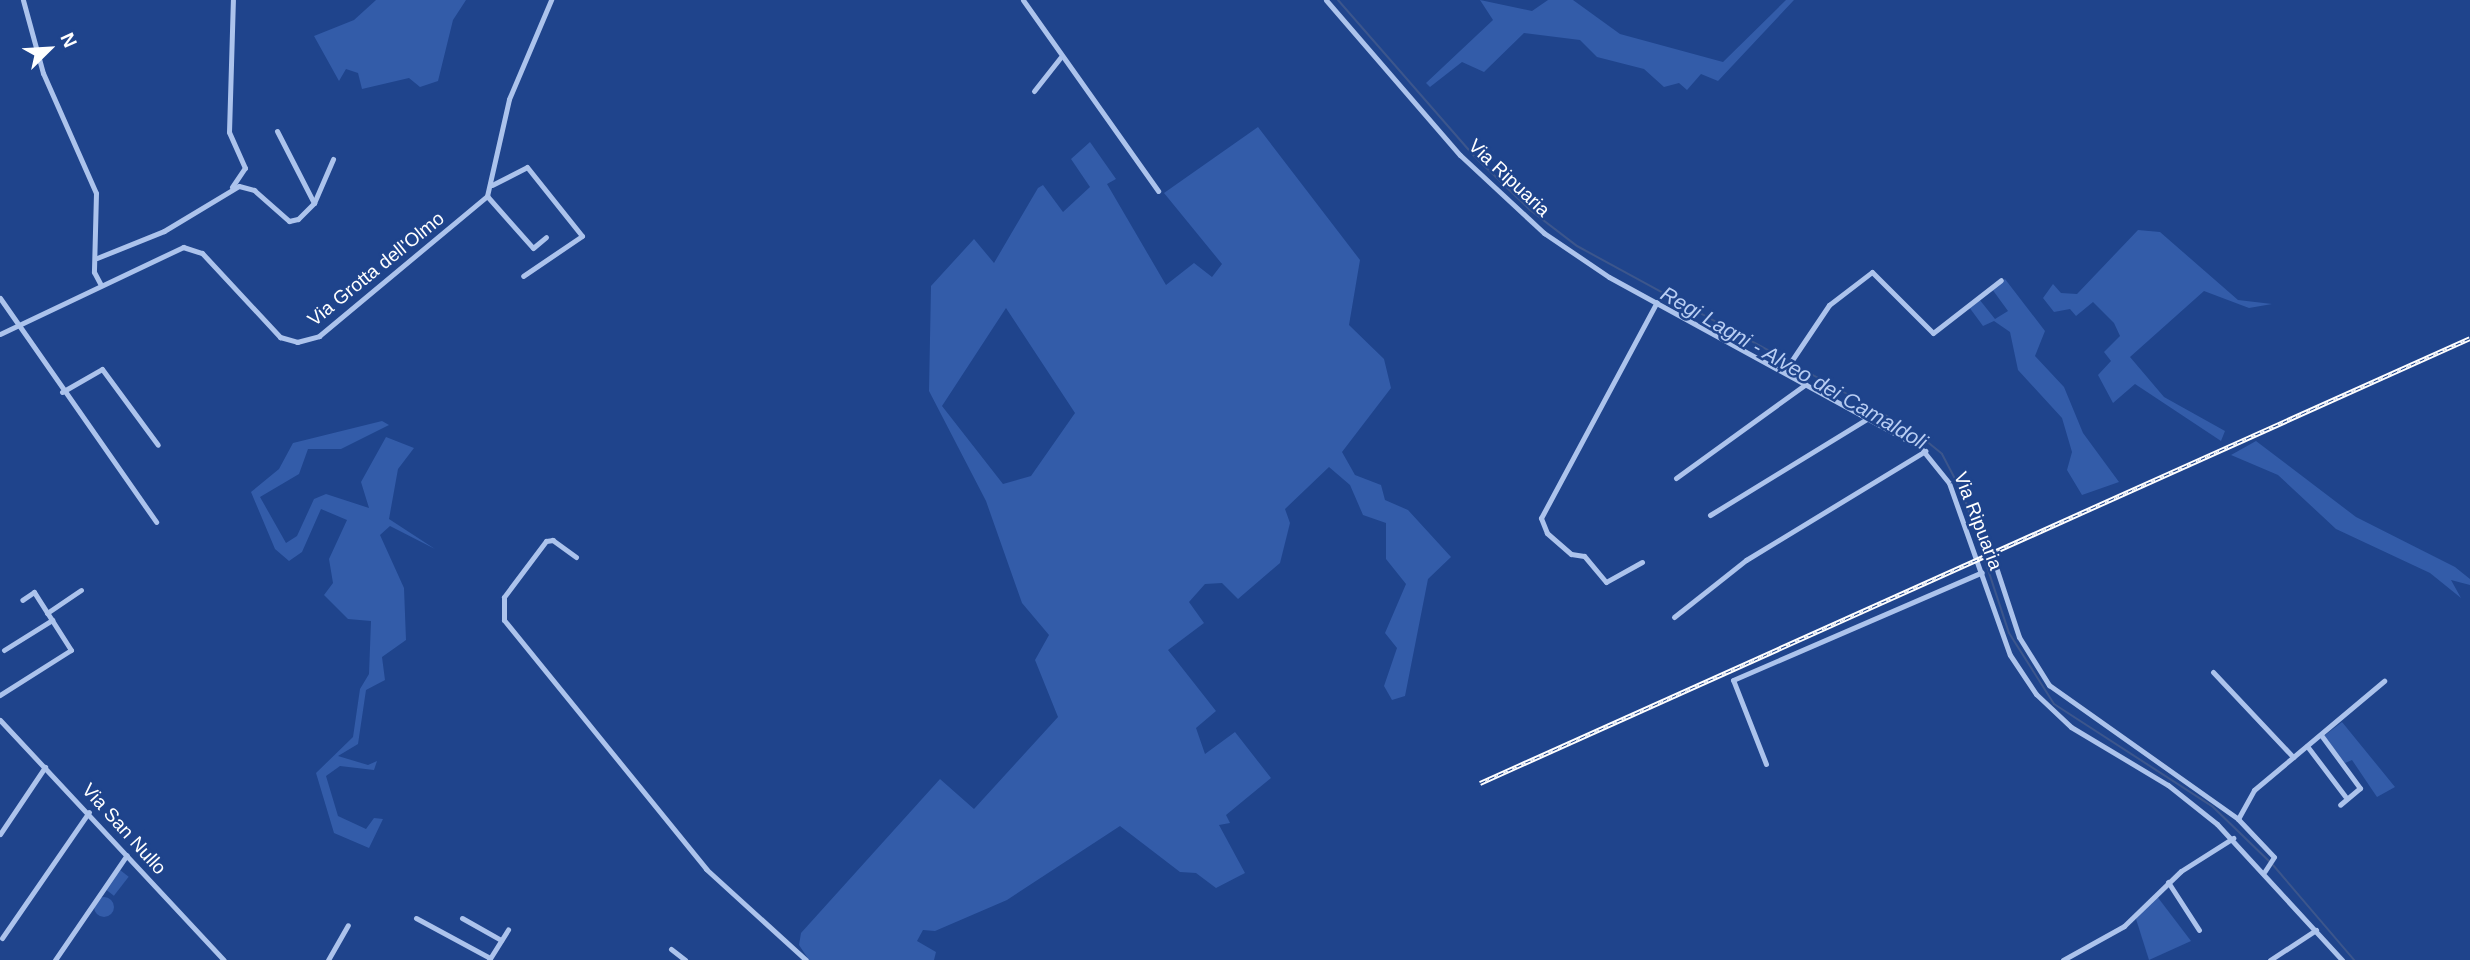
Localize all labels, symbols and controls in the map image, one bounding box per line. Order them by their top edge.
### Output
north arrow [14,14,84,84]
text: N [56,30,81,51]
street label: Via Ripuaria [1464,134,1554,222]
street label: Via Grotta dell'Olmo [303,207,449,331]
water label: Regi Lagni - Alveo dei Camaldoli [1656,281,1932,455]
street label: Via Ripuaria [1949,469,2007,573]
street label: Via San Nullo [77,779,171,879]

